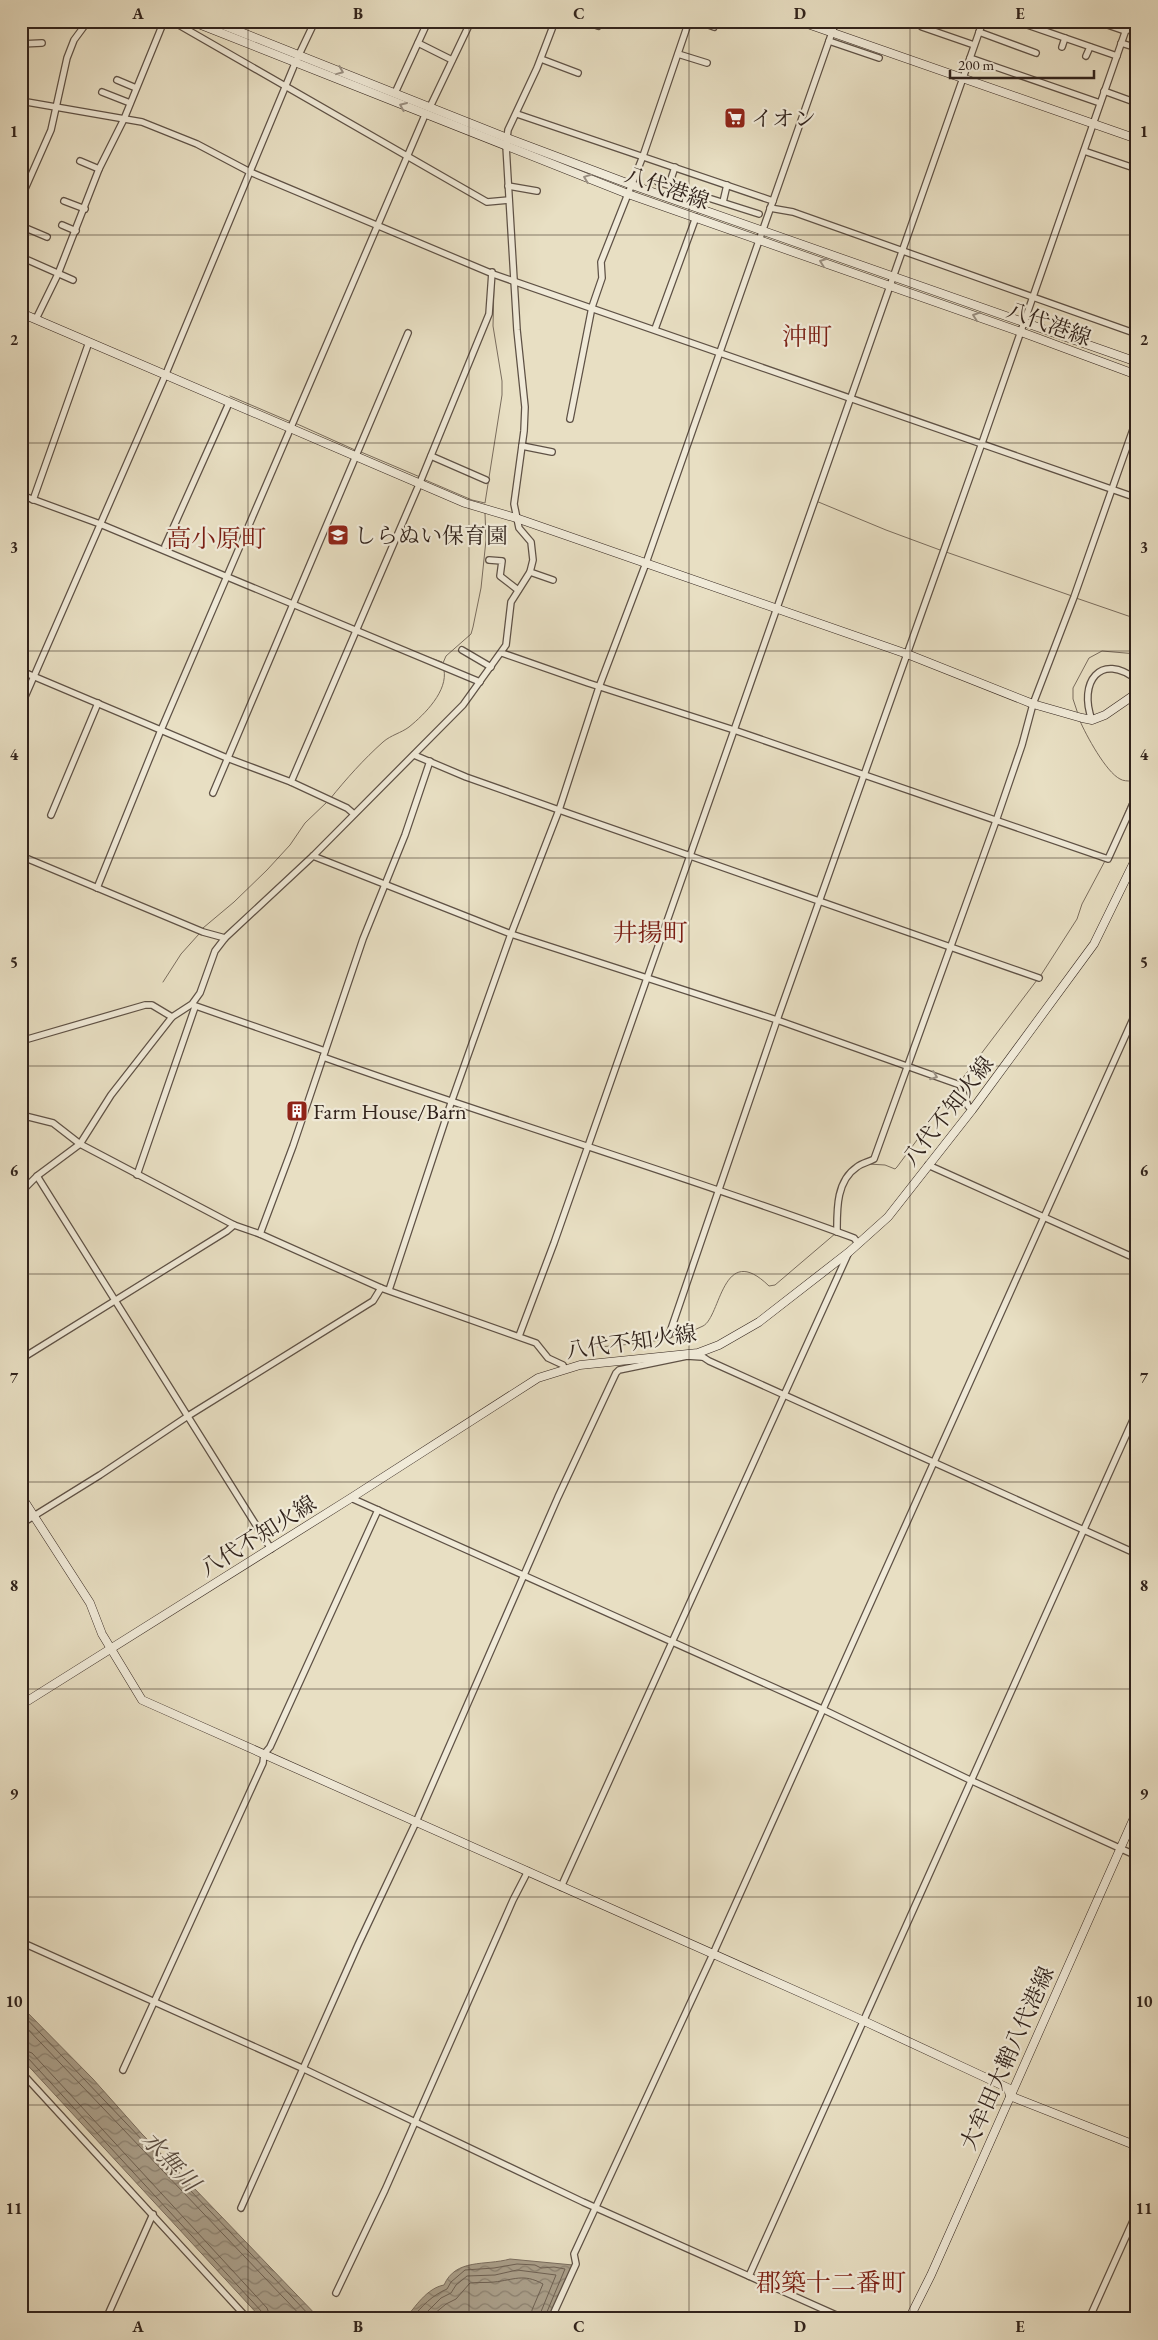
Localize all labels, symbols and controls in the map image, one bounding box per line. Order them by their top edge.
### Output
text: A [131,3,144,24]
text: B [353,3,363,24]
text: C [573,3,585,24]
text: D [794,3,806,24]
text: E [1015,3,1025,24]
scale bar [950,48,1094,80]
text: 200 m [958,55,995,74]
one-way arrow [335,65,344,75]
one-way arrow [400,102,408,112]
place label: イオン [751,104,816,133]
supermarket icon: イオン [723,106,747,130]
text: 1 [10,121,18,142]
text: 1 [1140,121,1148,142]
street label: 八代港線 [621,160,713,216]
one-way arrow [584,174,592,184]
one-way arrow [819,258,828,268]
street label: 八代港線 [1003,295,1095,353]
one-way arrow [972,312,981,322]
district label: 沖町 [782,320,832,352]
text: 2 [10,329,19,350]
text: 2 [1140,329,1149,350]
place label: しらぬい保育園 [354,521,508,550]
district label: 高小原町 [166,522,266,554]
school or university icon: しらぬい保育園 [326,523,350,547]
text: 3 [10,537,18,558]
text: 3 [1140,537,1148,558]
text: 4 [10,744,19,765]
text: 4 [1140,744,1149,765]
district label: 井揚町 [612,916,688,948]
text: 5 [10,952,18,973]
text: 5 [1140,952,1148,973]
street label: 八代不知火線 [896,1050,1000,1172]
one-way arrow [929,1070,938,1080]
place label: Farm House/Barn [313,1097,467,1126]
building icon: Farm House/Barn [285,1099,309,1123]
text: 6 [10,1160,19,1181]
text: 6 [1140,1160,1149,1181]
street label: 八代不知火線 [564,1318,698,1366]
text: 7 [10,1367,19,1388]
text: 7 [1140,1367,1149,1388]
street label: 八代不知火線 [194,1489,322,1583]
text: 8 [10,1575,18,1596]
text: 8 [1140,1575,1148,1596]
text: 9 [10,1783,19,1804]
text: 9 [1140,1783,1149,1804]
street label: 大牟田大鞘八代港線 [953,1962,1061,2154]
text: 10 [6,1991,23,2012]
text: 10 [1136,1991,1153,2012]
water label: 水無川 [135,2124,209,2200]
text: 11 [6,2198,22,2219]
text: 11 [1136,2198,1152,2219]
district label: 郡築十二番町 [756,2266,906,2298]
text: A [131,2316,144,2337]
text: B [353,2316,363,2337]
text: C [573,2316,585,2337]
text: D [794,2316,806,2337]
text: E [1015,2316,1025,2337]

